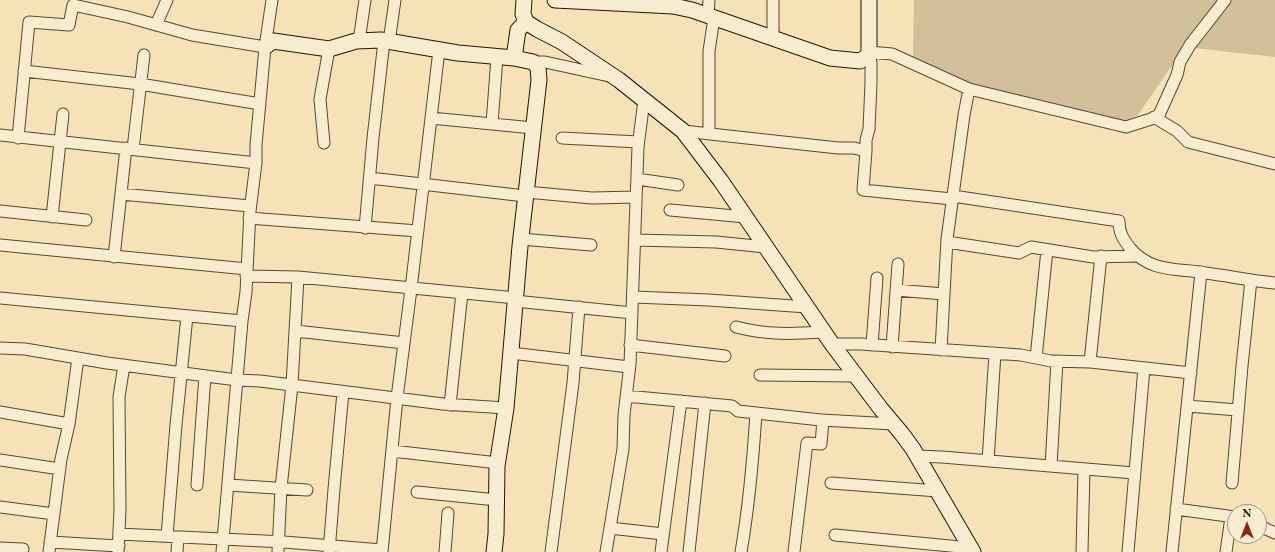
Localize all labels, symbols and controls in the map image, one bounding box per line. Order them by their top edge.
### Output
north arrow [1227,504,1267,544]
text: N [1243,506,1251,520]

